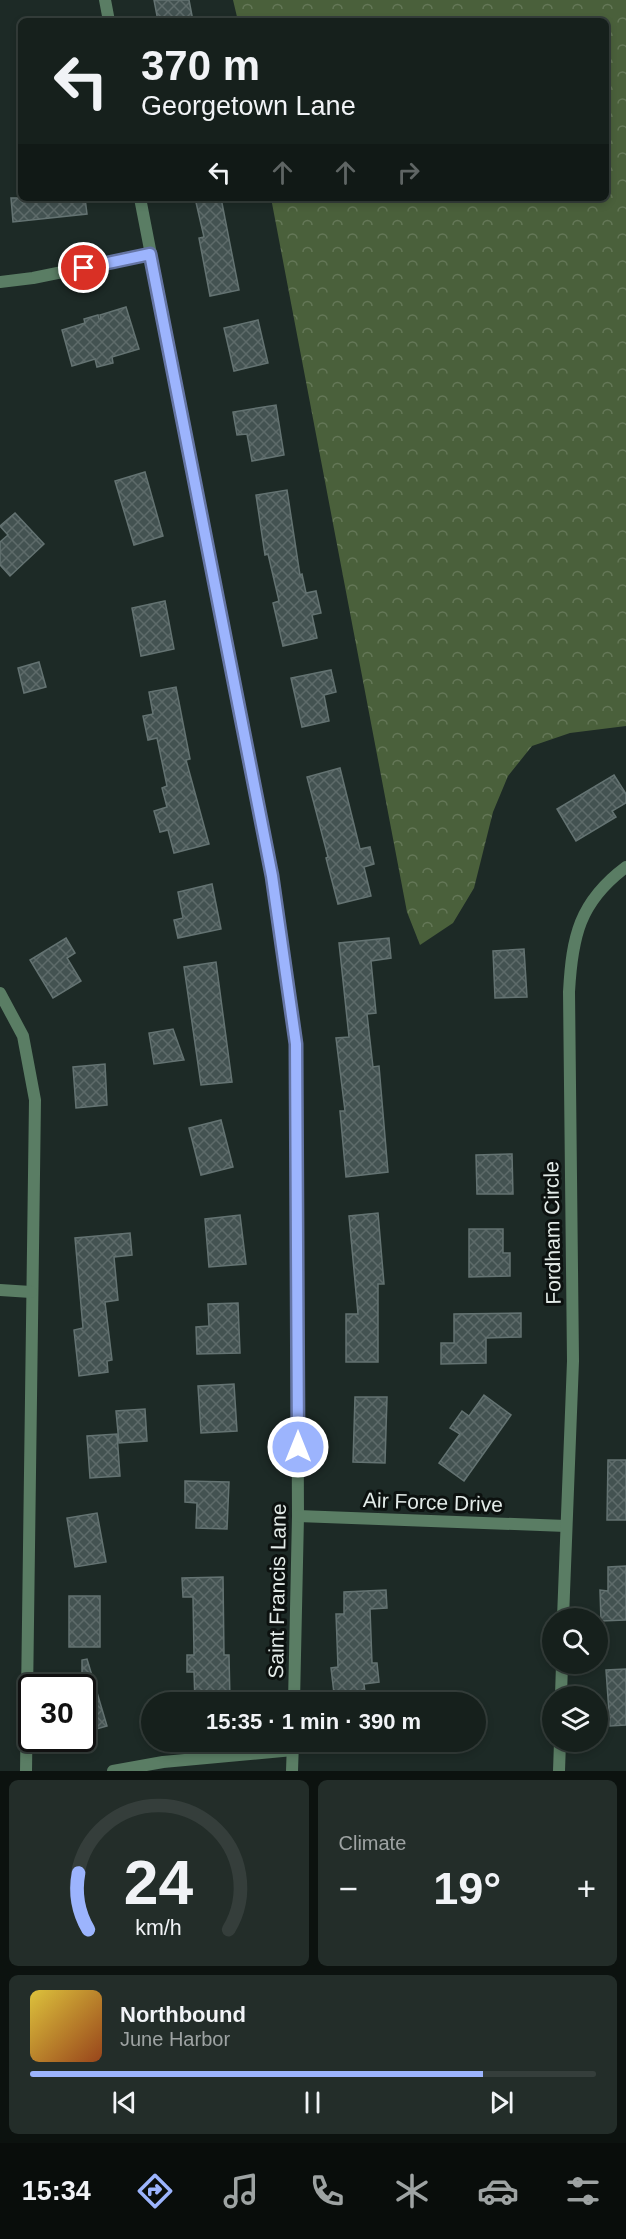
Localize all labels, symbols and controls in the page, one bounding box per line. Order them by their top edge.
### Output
icon: left [42,42,120,120]
text: 370 m [141,42,260,89]
text: Georgetown Lane [141,91,356,121]
icon: left [203,156,236,189]
icon: ahead [266,156,299,189]
icon: ahead [329,156,362,189]
icon: right [392,156,425,189]
pin [58,242,109,293]
icon: arrive [67,251,100,284]
street label: Fordham Circle [539,1161,565,1305]
position arrow [266,1415,330,1479]
street label: Air Force Drive [363,1488,503,1516]
street label: Saint Francis Lane [264,1503,290,1679]
map controls [542,1608,608,1752]
button: search [542,1608,608,1674]
speed limit sign: 30 [18,1674,96,1752]
button: layers [542,1686,608,1752]
text: 15:35 · 1 min · 390 m [206,1709,421,1734]
text: Climate [339,1832,406,1854]
text: 24 [124,1848,194,1917]
text: 19° [433,1863,501,1914]
text: − [339,1870,358,1907]
text: + [577,1870,596,1907]
text: km/h [136,1916,182,1940]
text: Northbound [120,2002,246,2027]
text: June Harbor [120,2028,230,2050]
icon: previous [108,2086,141,2119]
icon: pause [296,2086,329,2119]
icon: next [485,2086,518,2119]
icon: directions [134,2170,176,2212]
icon: music [220,2170,262,2212]
icon: phone [306,2170,348,2212]
icon: climate [391,2170,433,2212]
icon: car [477,2170,519,2212]
icon: filters [562,2170,604,2212]
text: 15:34 [22,2176,91,2206]

